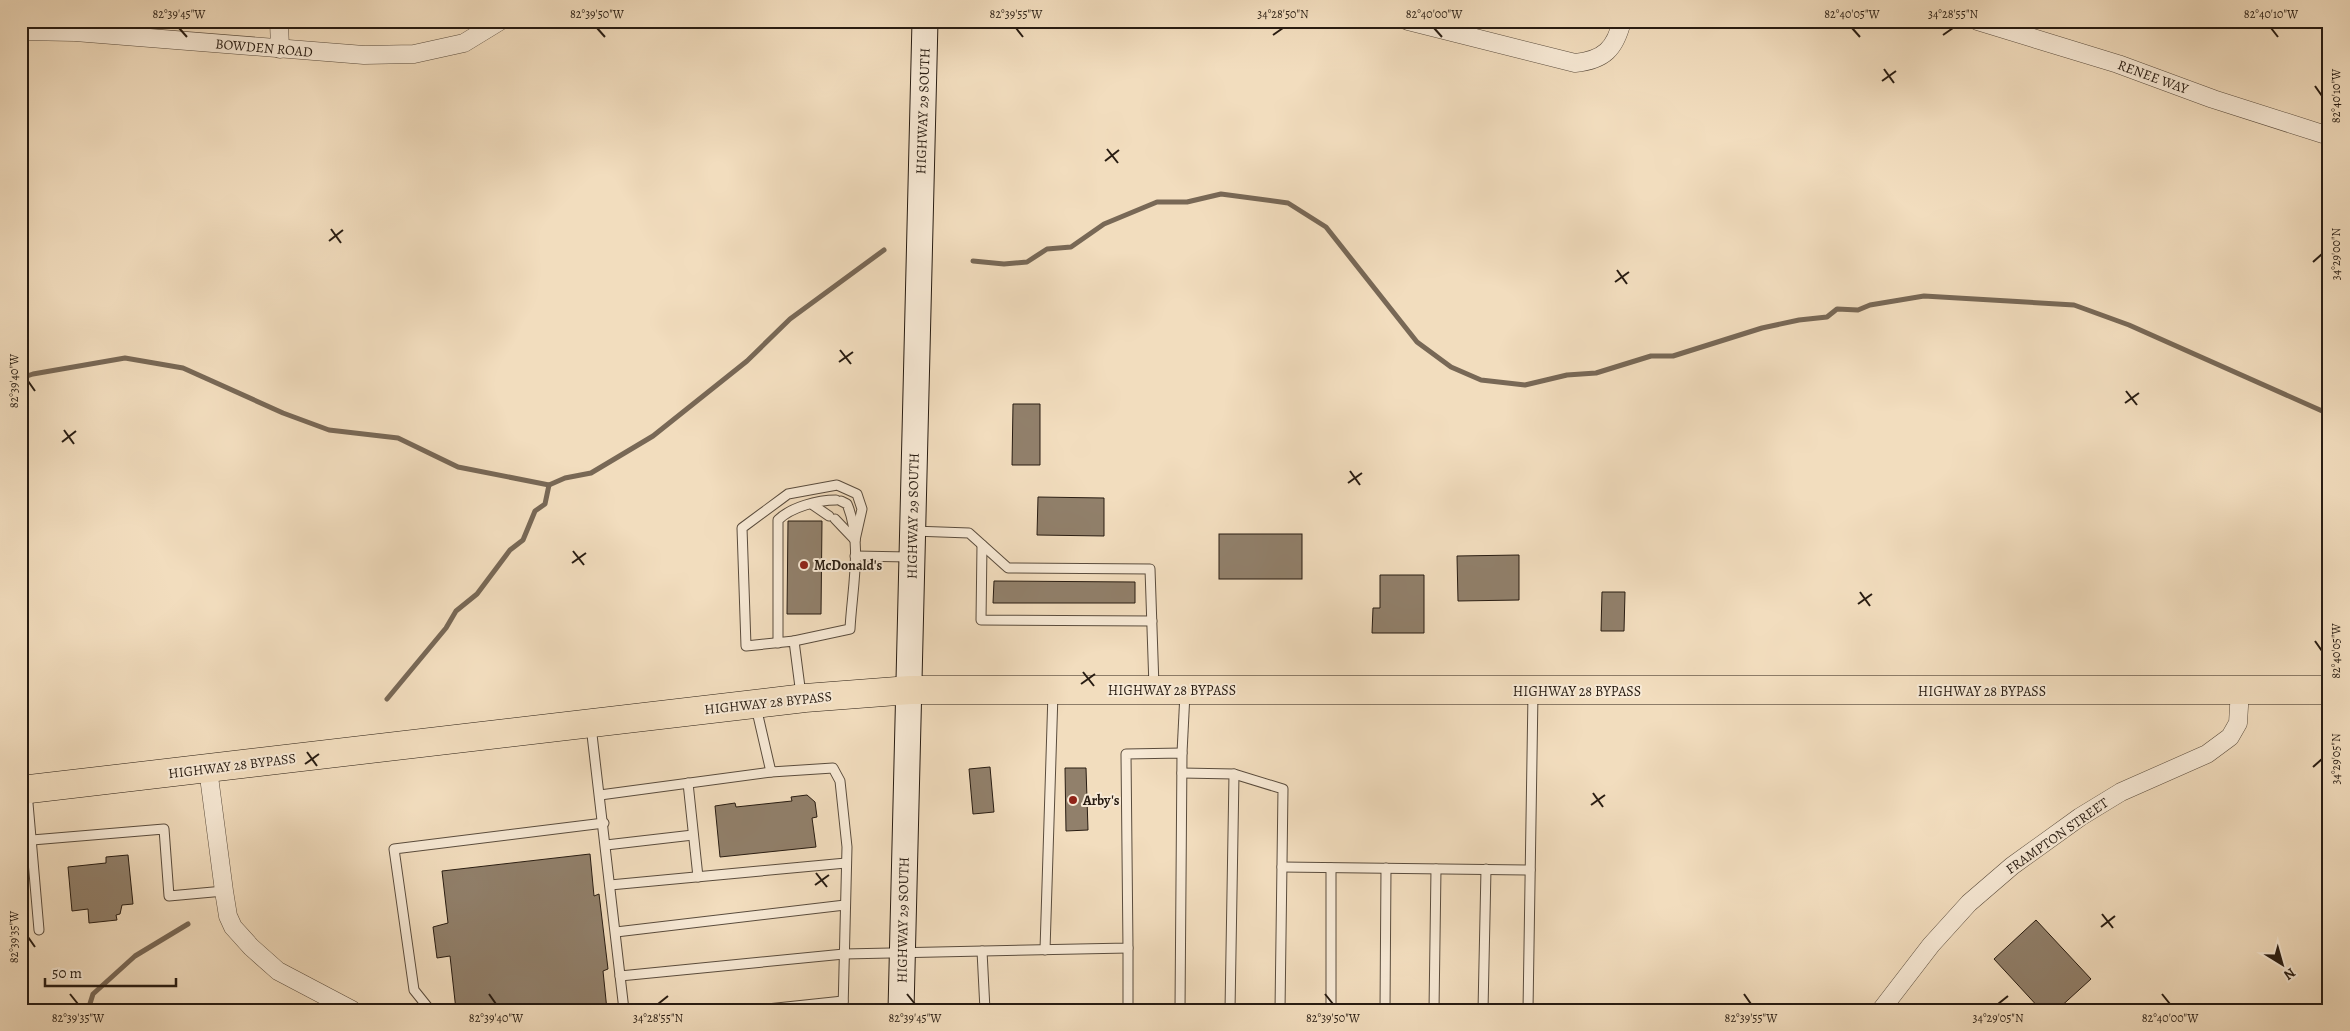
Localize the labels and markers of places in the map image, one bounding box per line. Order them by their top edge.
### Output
place label: McDonald's [814,556,882,575]
marker: McDonald's [798,559,810,571]
place label: Arby's [1082,791,1120,810]
marker: Arby's [1067,794,1079,806]

